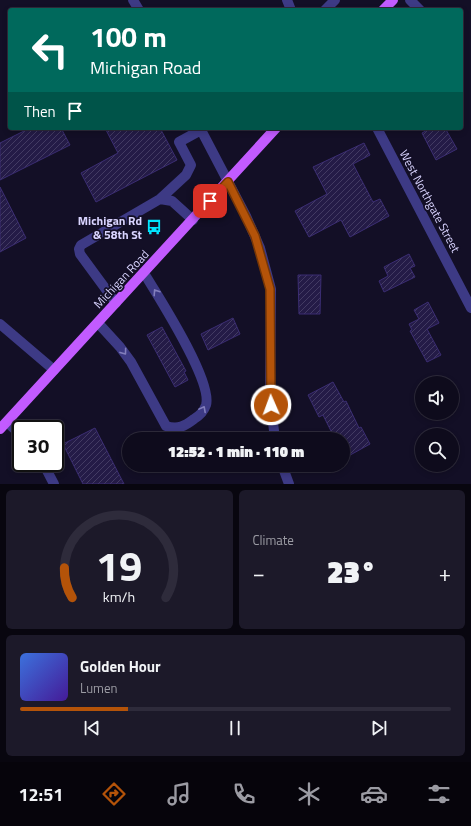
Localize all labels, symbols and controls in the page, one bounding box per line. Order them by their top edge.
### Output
text: 100 m [90,15,167,58]
icon: left [24,24,76,76]
text: Michigan Road [90,54,201,81]
text: Then [24,100,56,123]
icon: arrive [64,100,86,122]
street label: West Northgate Street [395,146,466,257]
pin [193,184,227,218]
icon: arrive [199,190,221,212]
place label: Michigan Rd & 58th St [78,211,143,244]
bus stop icon: Michigan Rd & 58th St [145,218,163,236]
street label: Michigan Road [89,245,153,313]
one-way arrow [153,289,161,296]
one-way arrow [119,348,127,355]
map controls [415,376,459,472]
button: sound [415,376,459,420]
position arrow [250,384,292,426]
one-way arrow [198,406,205,413]
speed limit sign: 30 [12,420,64,472]
button: search [415,428,459,472]
text: 12:52 · 1 min · 110 m [168,440,304,463]
text: Climate [253,530,294,550]
text: 19 [96,533,143,596]
text: 23° [327,549,377,595]
text: − [253,556,265,590]
text: + [439,556,451,590]
text: km/h [103,585,135,607]
text: Golden Hour [80,655,161,678]
text: Lumen [80,678,117,698]
icon: previous [81,717,103,739]
icon: pause [224,717,246,739]
icon: next [368,717,390,739]
icon: directions [100,780,128,808]
icon: music [165,780,193,808]
icon: phone [230,780,258,808]
icon: climate [295,780,323,808]
icon: car [360,780,388,808]
icon: filters [425,780,453,808]
text: 12:51 [18,781,63,808]

